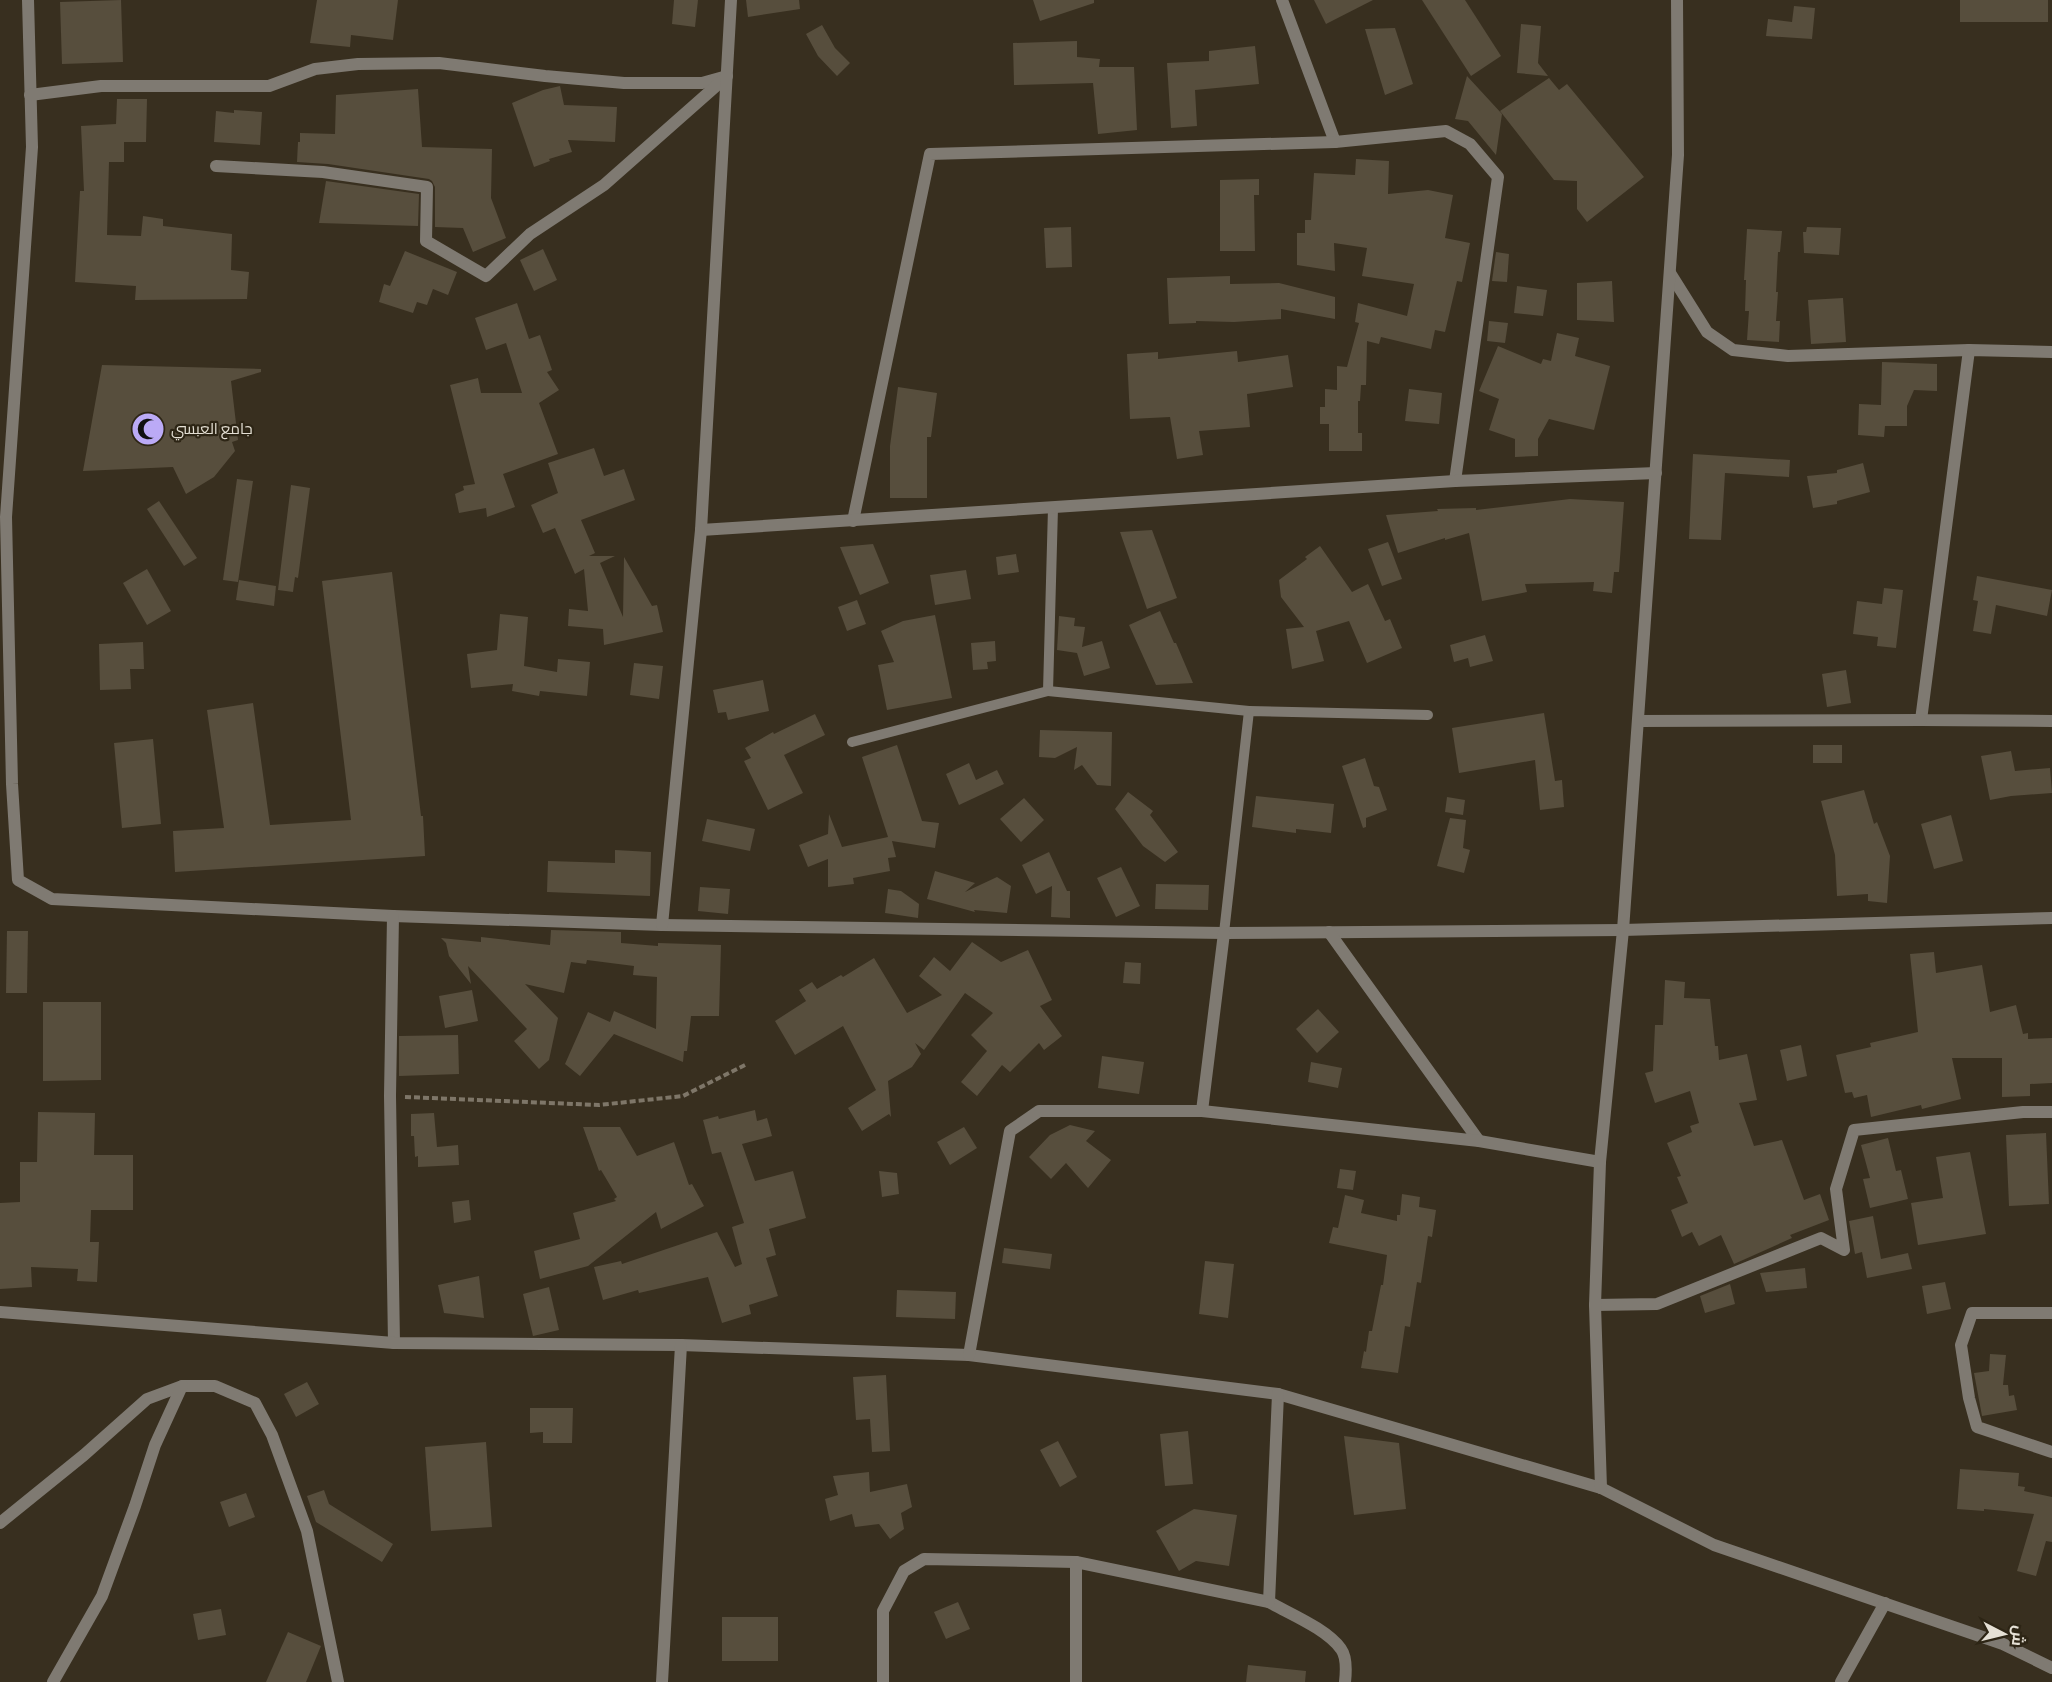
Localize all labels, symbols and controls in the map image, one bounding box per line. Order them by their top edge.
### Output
mosque icon: جامع العبسي [130,411,166,447]
place label: جامع العبسي [171,419,253,441]
north arrow [1974,1604,2034,1664]
text: ش [2006,1624,2030,1647]

